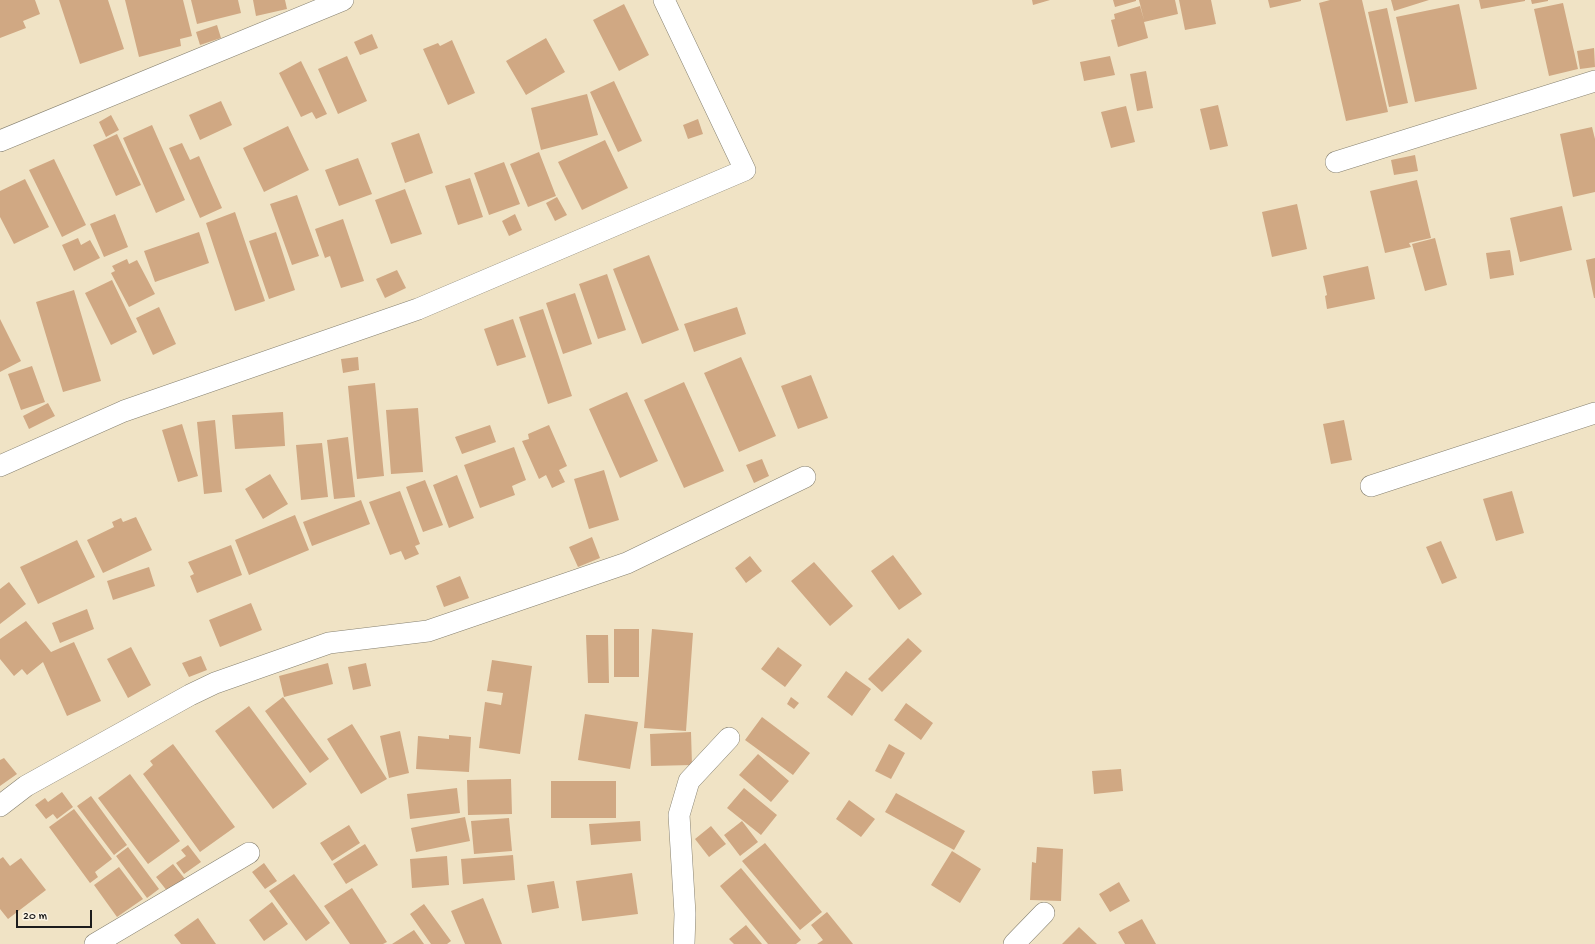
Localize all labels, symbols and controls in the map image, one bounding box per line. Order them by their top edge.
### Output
scale bar [18,902,94,928]
text: 20 m [23,910,47,924]

